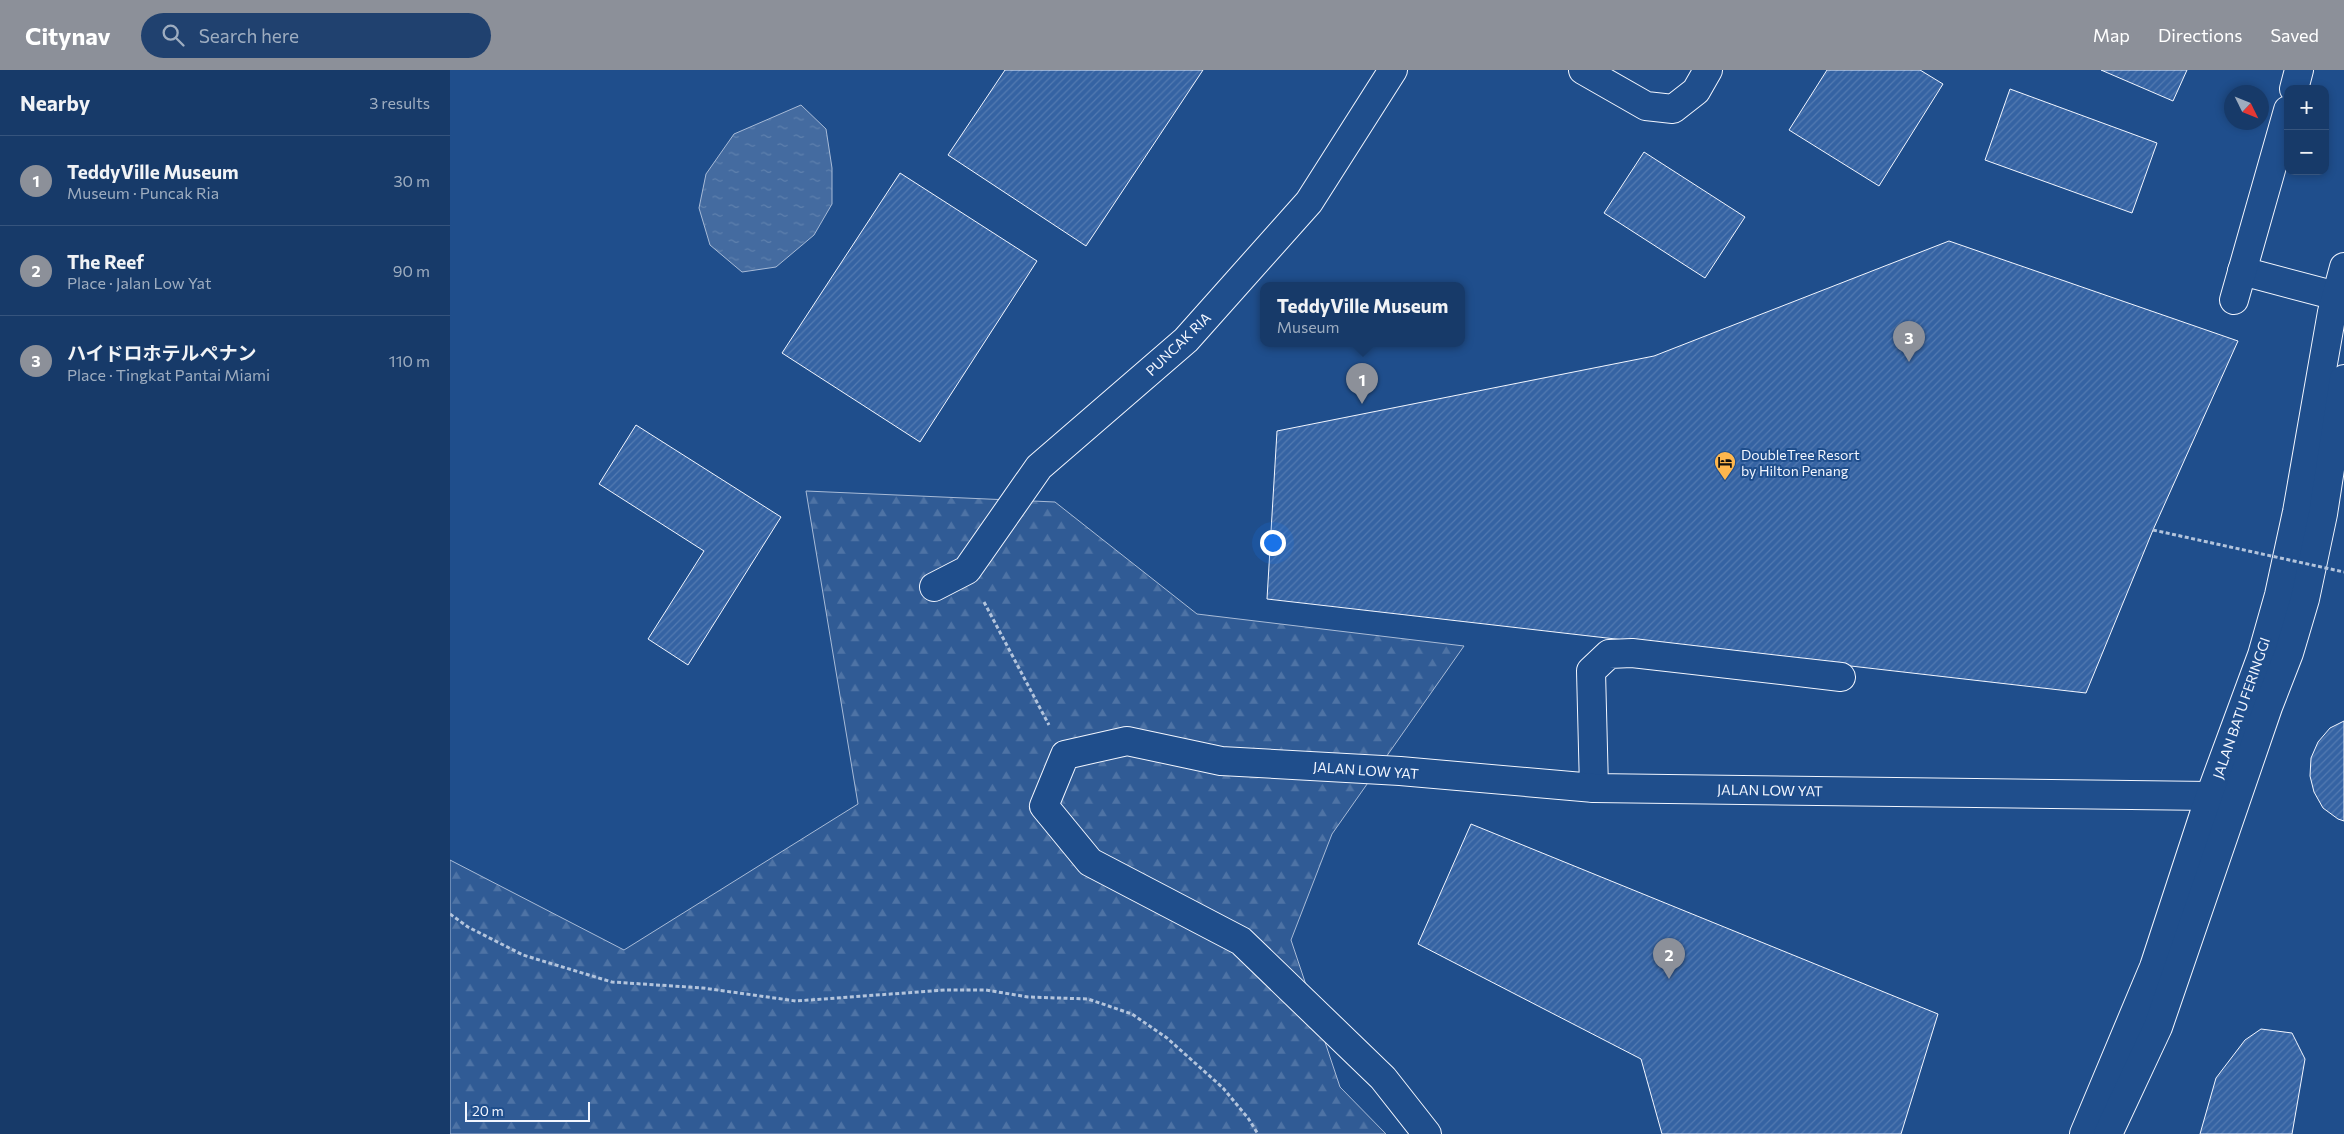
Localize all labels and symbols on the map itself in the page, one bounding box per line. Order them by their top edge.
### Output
north arrow [2224,85,2269,130]
street label: PUNCAK RIA [1142,309,1214,379]
pin: 3 [1893,321,1925,362]
pin: 1 [1346,363,1378,404]
place label: DoubleTree Resort by Hilton Penang [1741,446,1860,479]
hotel icon: DoubleTree Resort by Hilton Penang [1713,450,1737,481]
your location [1260,530,1286,556]
street label: JALAN BATU FERINGGI [2209,635,2273,781]
street label: JALAN LOW YAT [1313,758,1419,782]
street label: JALAN LOW YAT [1717,781,1823,799]
pin: 2 [1653,938,1685,979]
scale bar [465,1099,590,1122]

